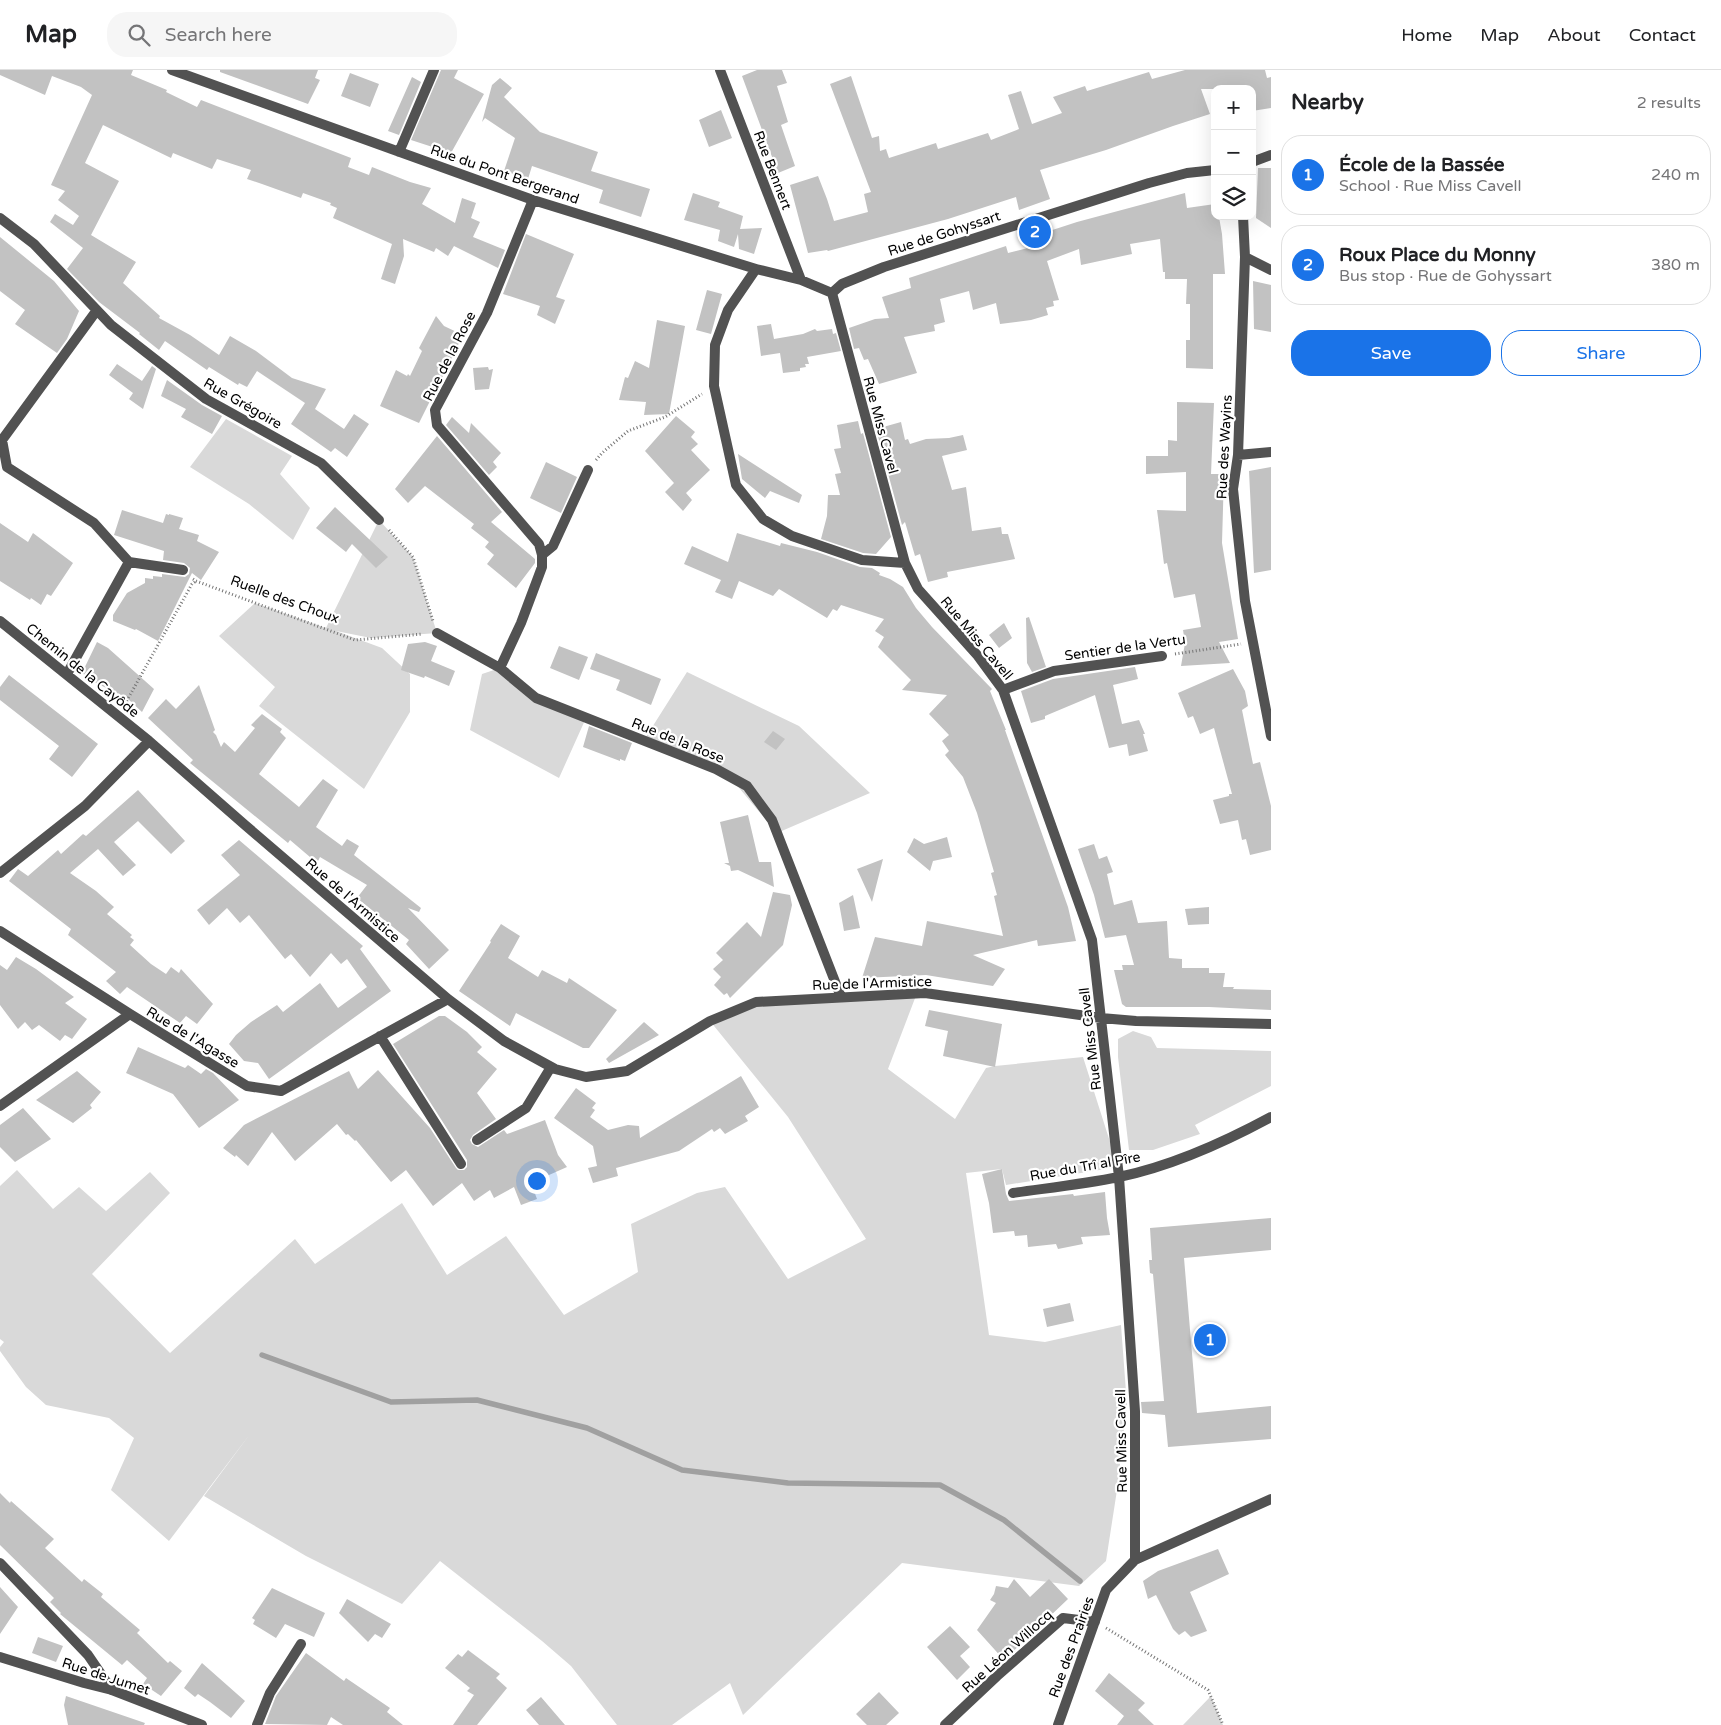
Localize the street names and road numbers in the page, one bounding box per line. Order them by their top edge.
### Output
street label: Rue Bennert [750,128,796,213]
street label: Rue du Pont Bergerand [428,141,581,208]
street label: Rue de Gohyssart [886,207,1003,260]
street label: Rue de la Rose [419,308,479,404]
street label: Rue Grégoire [201,374,285,433]
street label: Rue Miss Cavel [859,375,902,476]
street label: Rue des Wayins [1213,394,1236,500]
street label: Ruelle des Choux [228,572,342,627]
street label: Rue Miss Cavell [937,593,1016,684]
street label: Chemin de la Cayôde [23,620,143,721]
street label: Sentier de la Vertu [1063,631,1187,664]
street label: Rue de la Rose [629,714,727,767]
street label: Rue de l'Armistice [302,855,404,946]
street label: Rue de l'Armistice [812,973,932,994]
street label: Rue Miss Cavell [1076,986,1105,1091]
street label: Rue de l'Agasse [143,1003,242,1072]
street label: Rue du Trî al Pîre [1028,1148,1142,1185]
street label: Rue Miss Cavell [1112,1389,1131,1493]
street label: Rue des Prairies [1045,1594,1098,1700]
street label: Rue Léon Willocq [959,1606,1056,1696]
street label: Rue de Jumet [60,1654,153,1699]

